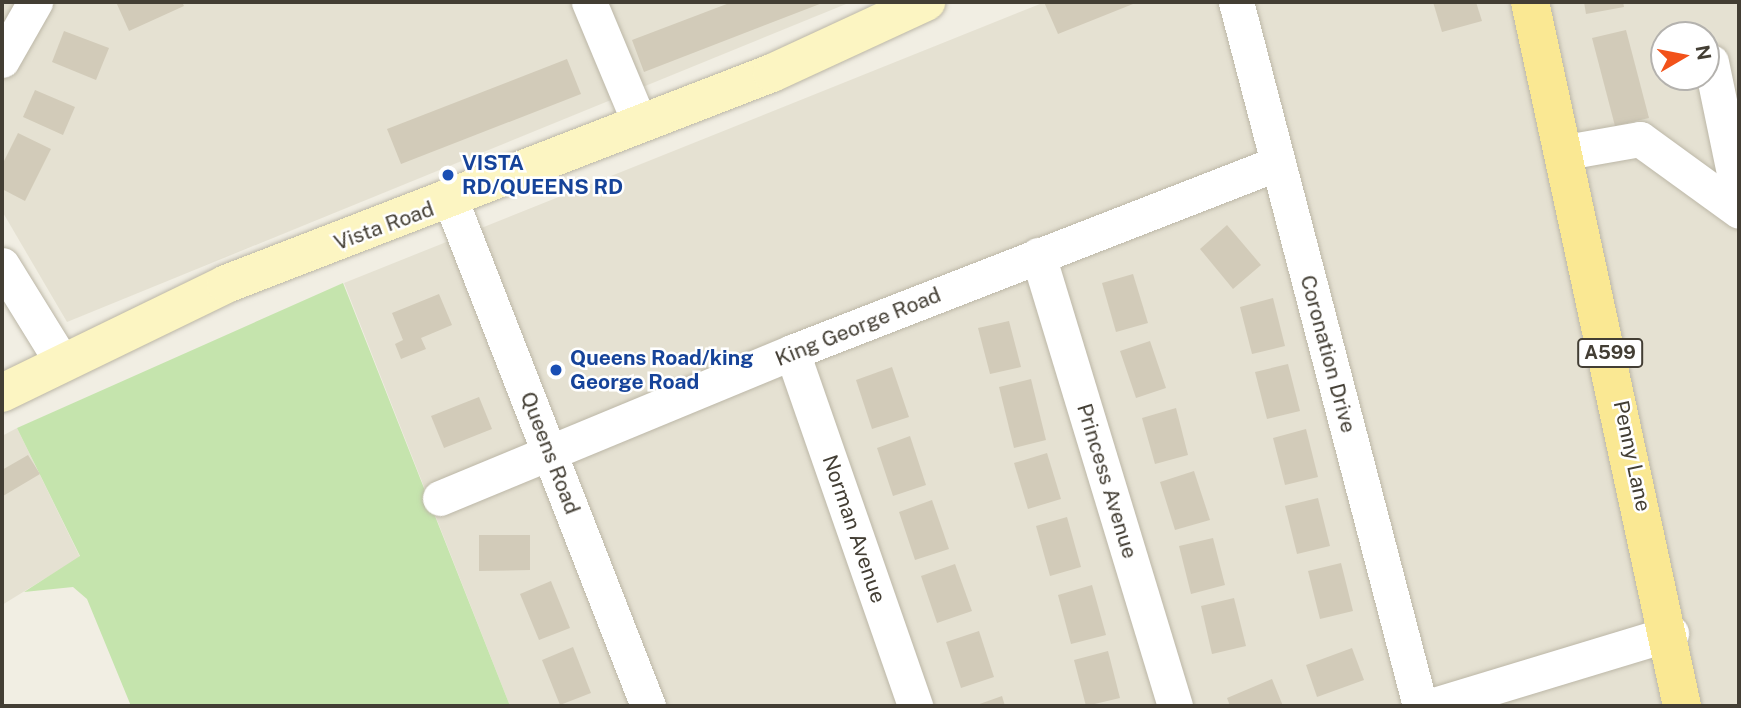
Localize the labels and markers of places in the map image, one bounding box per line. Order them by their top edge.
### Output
place label: VISTA RD/QUEENS RD [462,150,623,200]
marker: VISTA RD/QUEENS RD [440,167,456,183]
place label: Queens Road/king George Road [570,345,754,395]
marker: Queens Road/king George Road [548,362,564,378]

